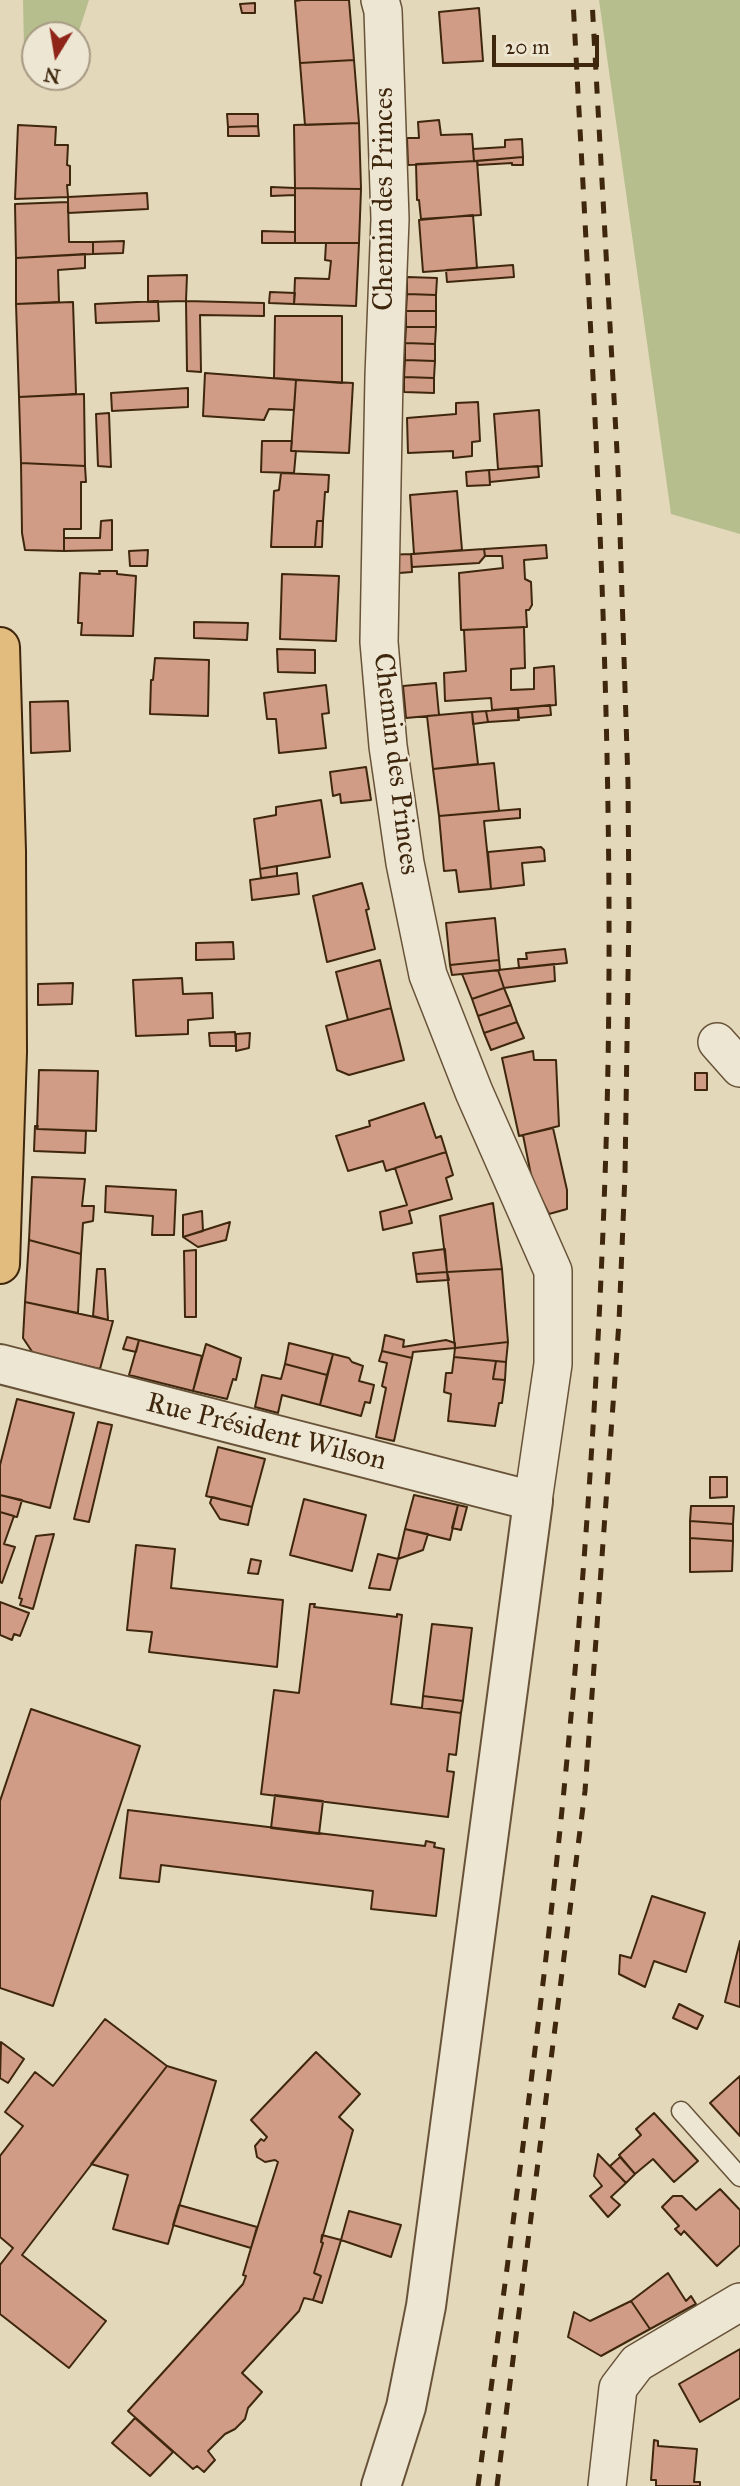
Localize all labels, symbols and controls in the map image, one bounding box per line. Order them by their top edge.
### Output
north arrow [21,21,91,91]
scale bar [495,21,602,65]
text: 20 m [505,34,550,60]
text: N [42,62,62,88]
street label: Chemin des Princes [368,87,402,311]
street label: Chemin des Princes [365,651,425,877]
street label: Rue Président Wilson [143,1387,389,1479]

